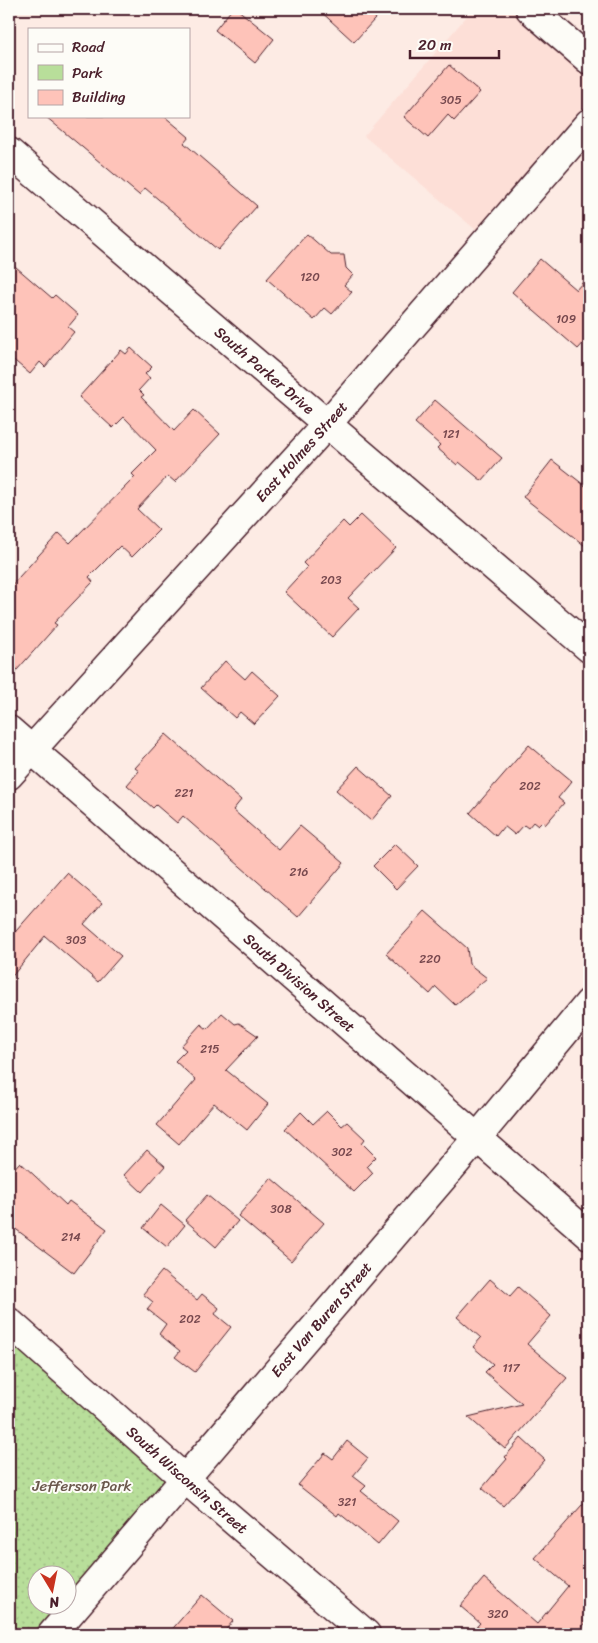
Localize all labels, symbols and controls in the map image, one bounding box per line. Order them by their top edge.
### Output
legend [28,28,190,118]
scale bar [410,28,499,60]
text: 20 m [418,32,452,58]
text: Road [72,34,105,60]
text: Park [72,60,103,86]
text: Building [72,84,126,110]
house number: 305 [440,89,462,111]
house number: 120 [300,266,320,288]
house number: 109 [556,308,576,330]
street label: South Parker Drive [208,320,320,421]
street label: East Holmes Street [249,395,355,508]
house number: 121 [442,423,460,445]
house number: 203 [320,569,342,591]
house number: 202 [519,775,541,797]
house number: 221 [175,782,194,804]
house number: 216 [290,861,309,883]
street label: South Division Street [237,926,362,1039]
house number: 303 [66,929,87,951]
house number: 220 [419,948,441,970]
house number: 215 [200,1038,220,1060]
house number: 302 [331,1141,353,1163]
house number: 308 [270,1198,292,1220]
house number: 214 [61,1226,81,1248]
street label: East Van Buren Street [264,1255,379,1384]
house number: 202 [179,1308,201,1330]
house number: 117 [502,1357,521,1379]
street label: South Wisconsin Street [120,1419,254,1541]
park label: Jefferson Park [31,1473,132,1499]
house number: 321 [338,1491,356,1513]
north arrow [28,1566,78,1616]
text: N [47,1589,62,1616]
house number: 320 [487,1603,509,1625]

